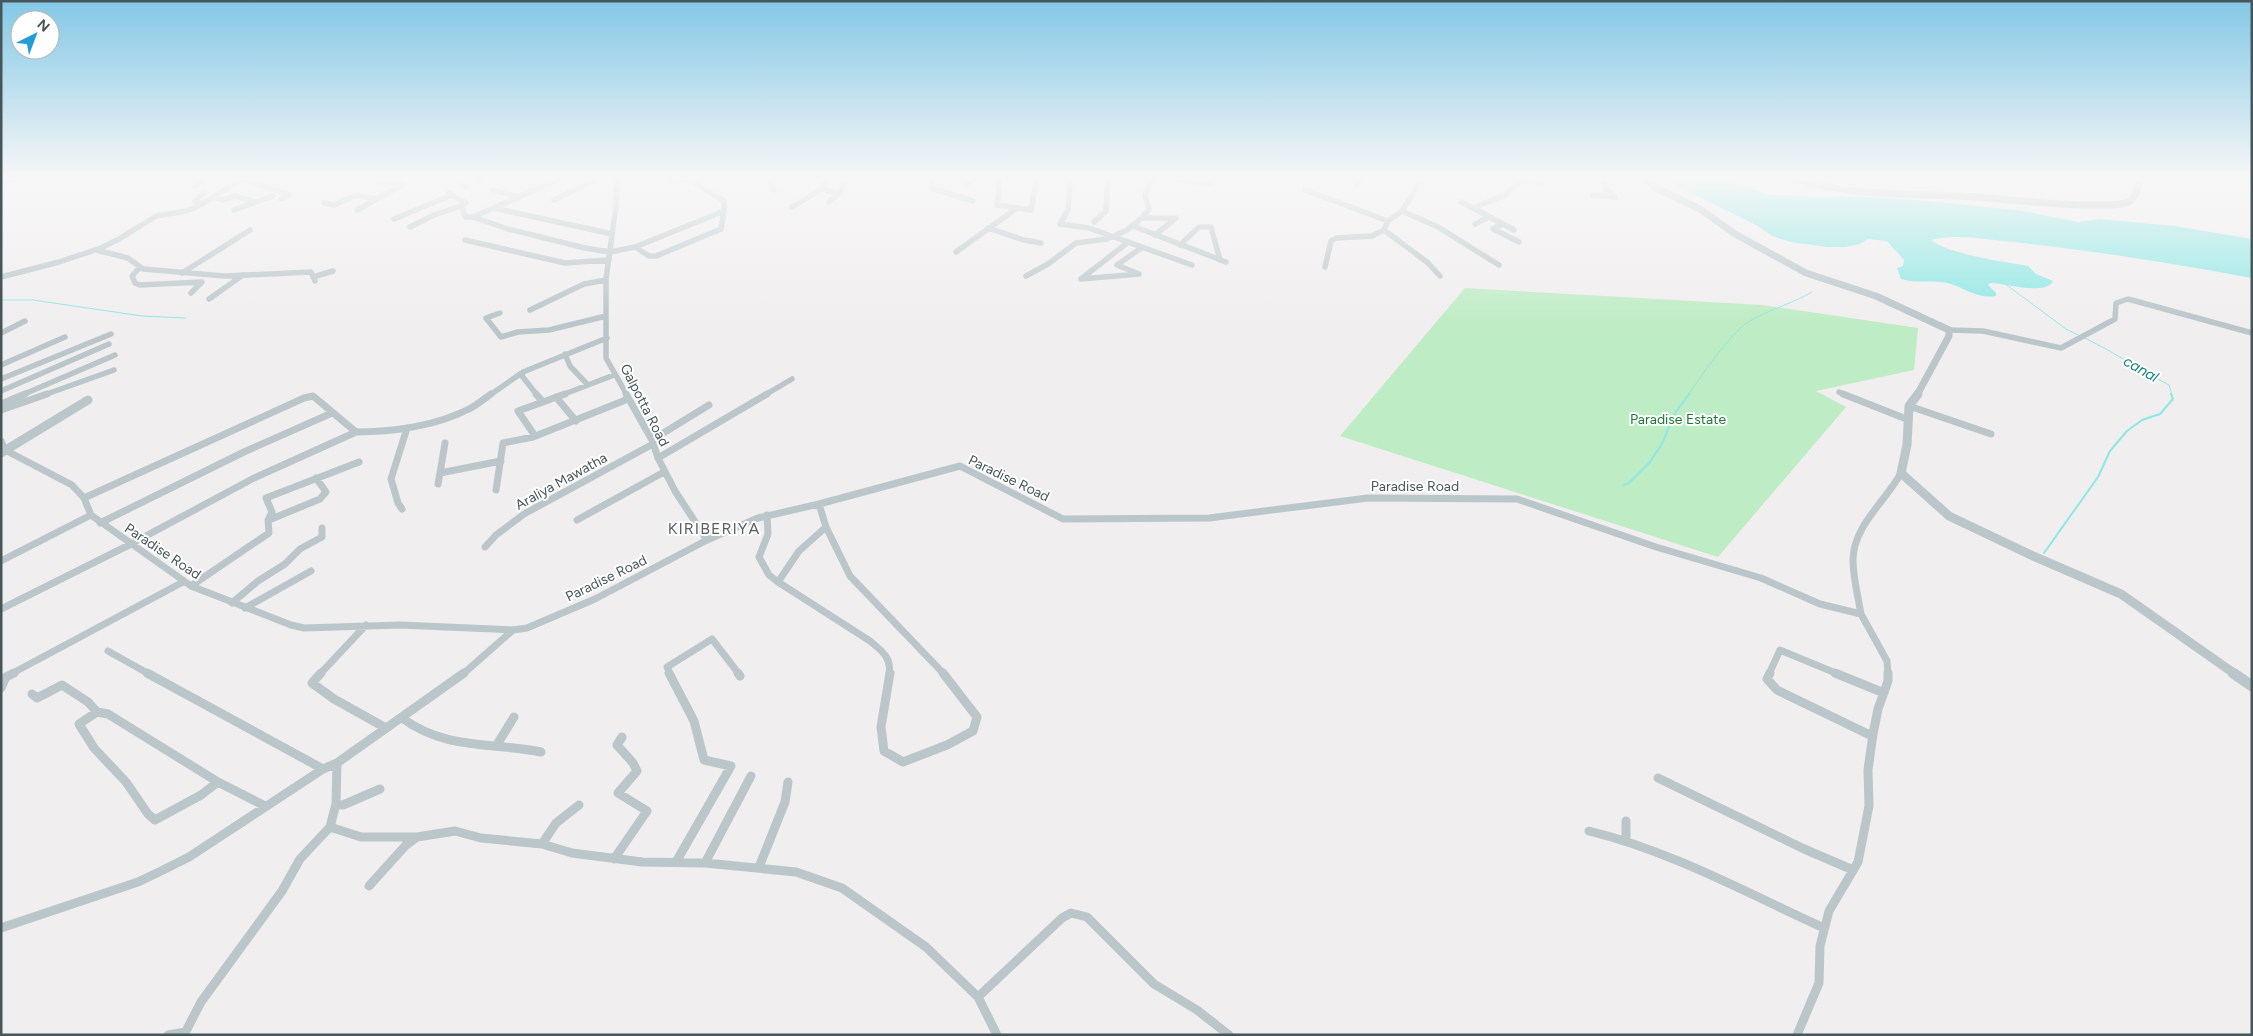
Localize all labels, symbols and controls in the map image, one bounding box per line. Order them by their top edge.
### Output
north arrow [10,10,60,60]
text: N [34,16,53,36]
water label: canal [2120,352,2162,386]
street label: Galpotta Road [616,361,673,449]
park label: Paradise Estate [1630,411,1726,428]
street label: Araliya Mawatha [512,449,610,514]
street label: Paradise Road [965,451,1052,505]
street label: Paradise Road [1371,478,1459,495]
district label: KIRIBERIYA [668,519,760,538]
street label: Paradise Road [121,520,204,583]
street label: Paradise Road [563,551,650,605]

